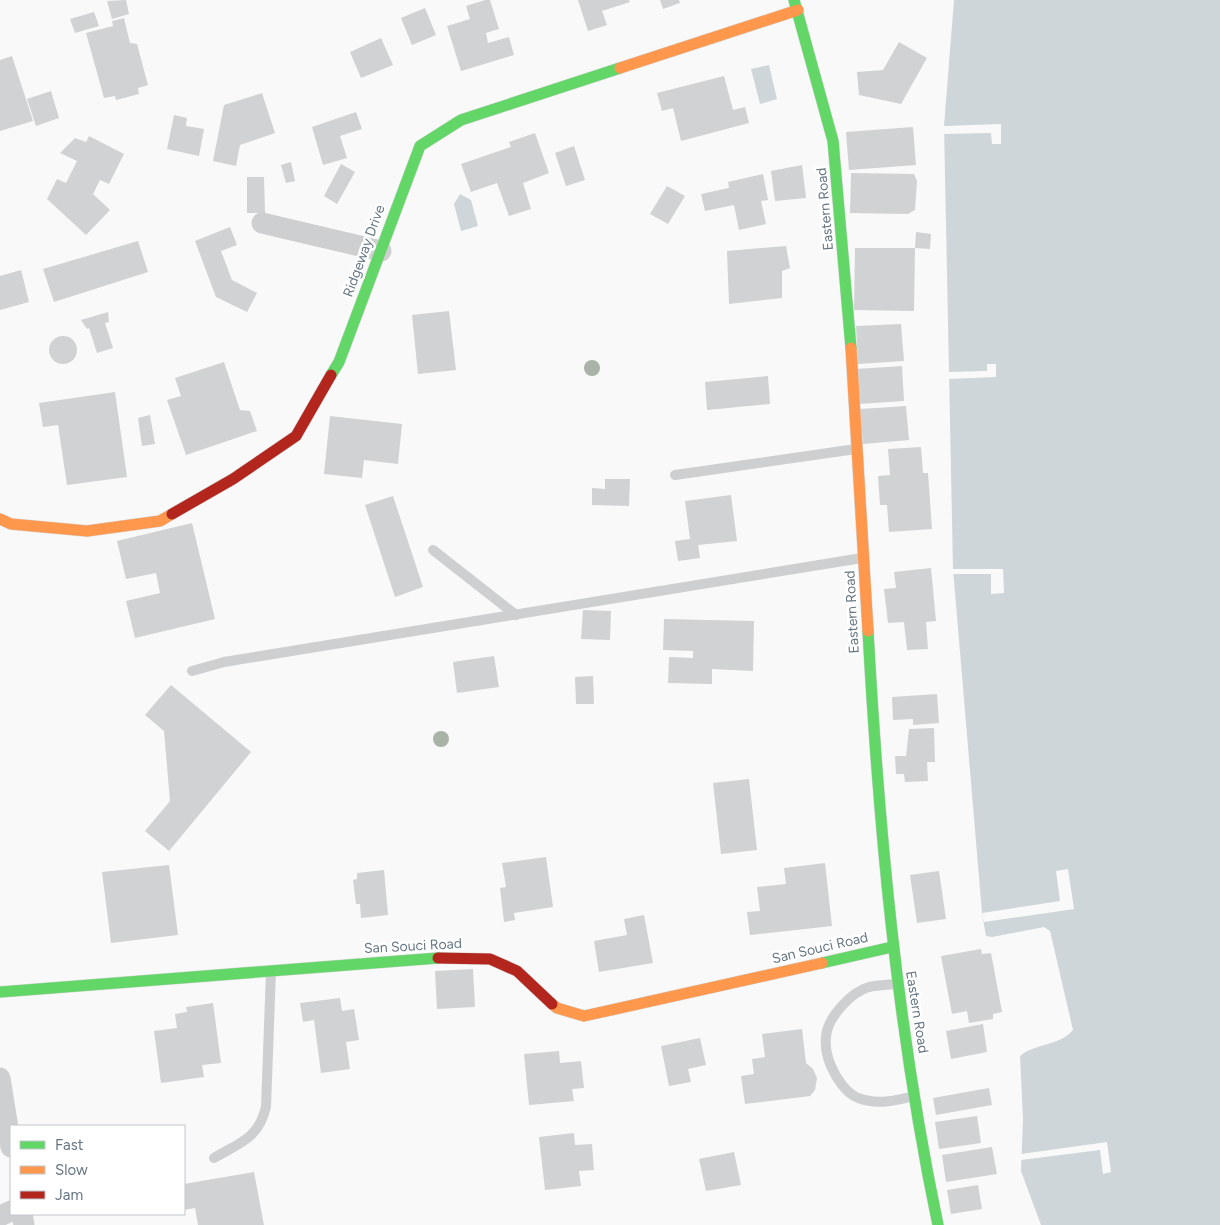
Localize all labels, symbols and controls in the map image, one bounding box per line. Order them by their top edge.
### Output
street label: Eastern Road [813,167,837,251]
street label: Ridgeway Drive [339,202,389,299]
street label: Eastern Road [841,570,863,654]
street label: San Souci Road [770,929,870,967]
street label: San Souci Road [364,935,462,957]
street label: Eastern Road [902,970,932,1054]
legend [10,1125,185,1215]
text: Fast [55,1136,84,1154]
text: Slow [55,1161,88,1179]
text: Jam [55,1186,83,1204]

